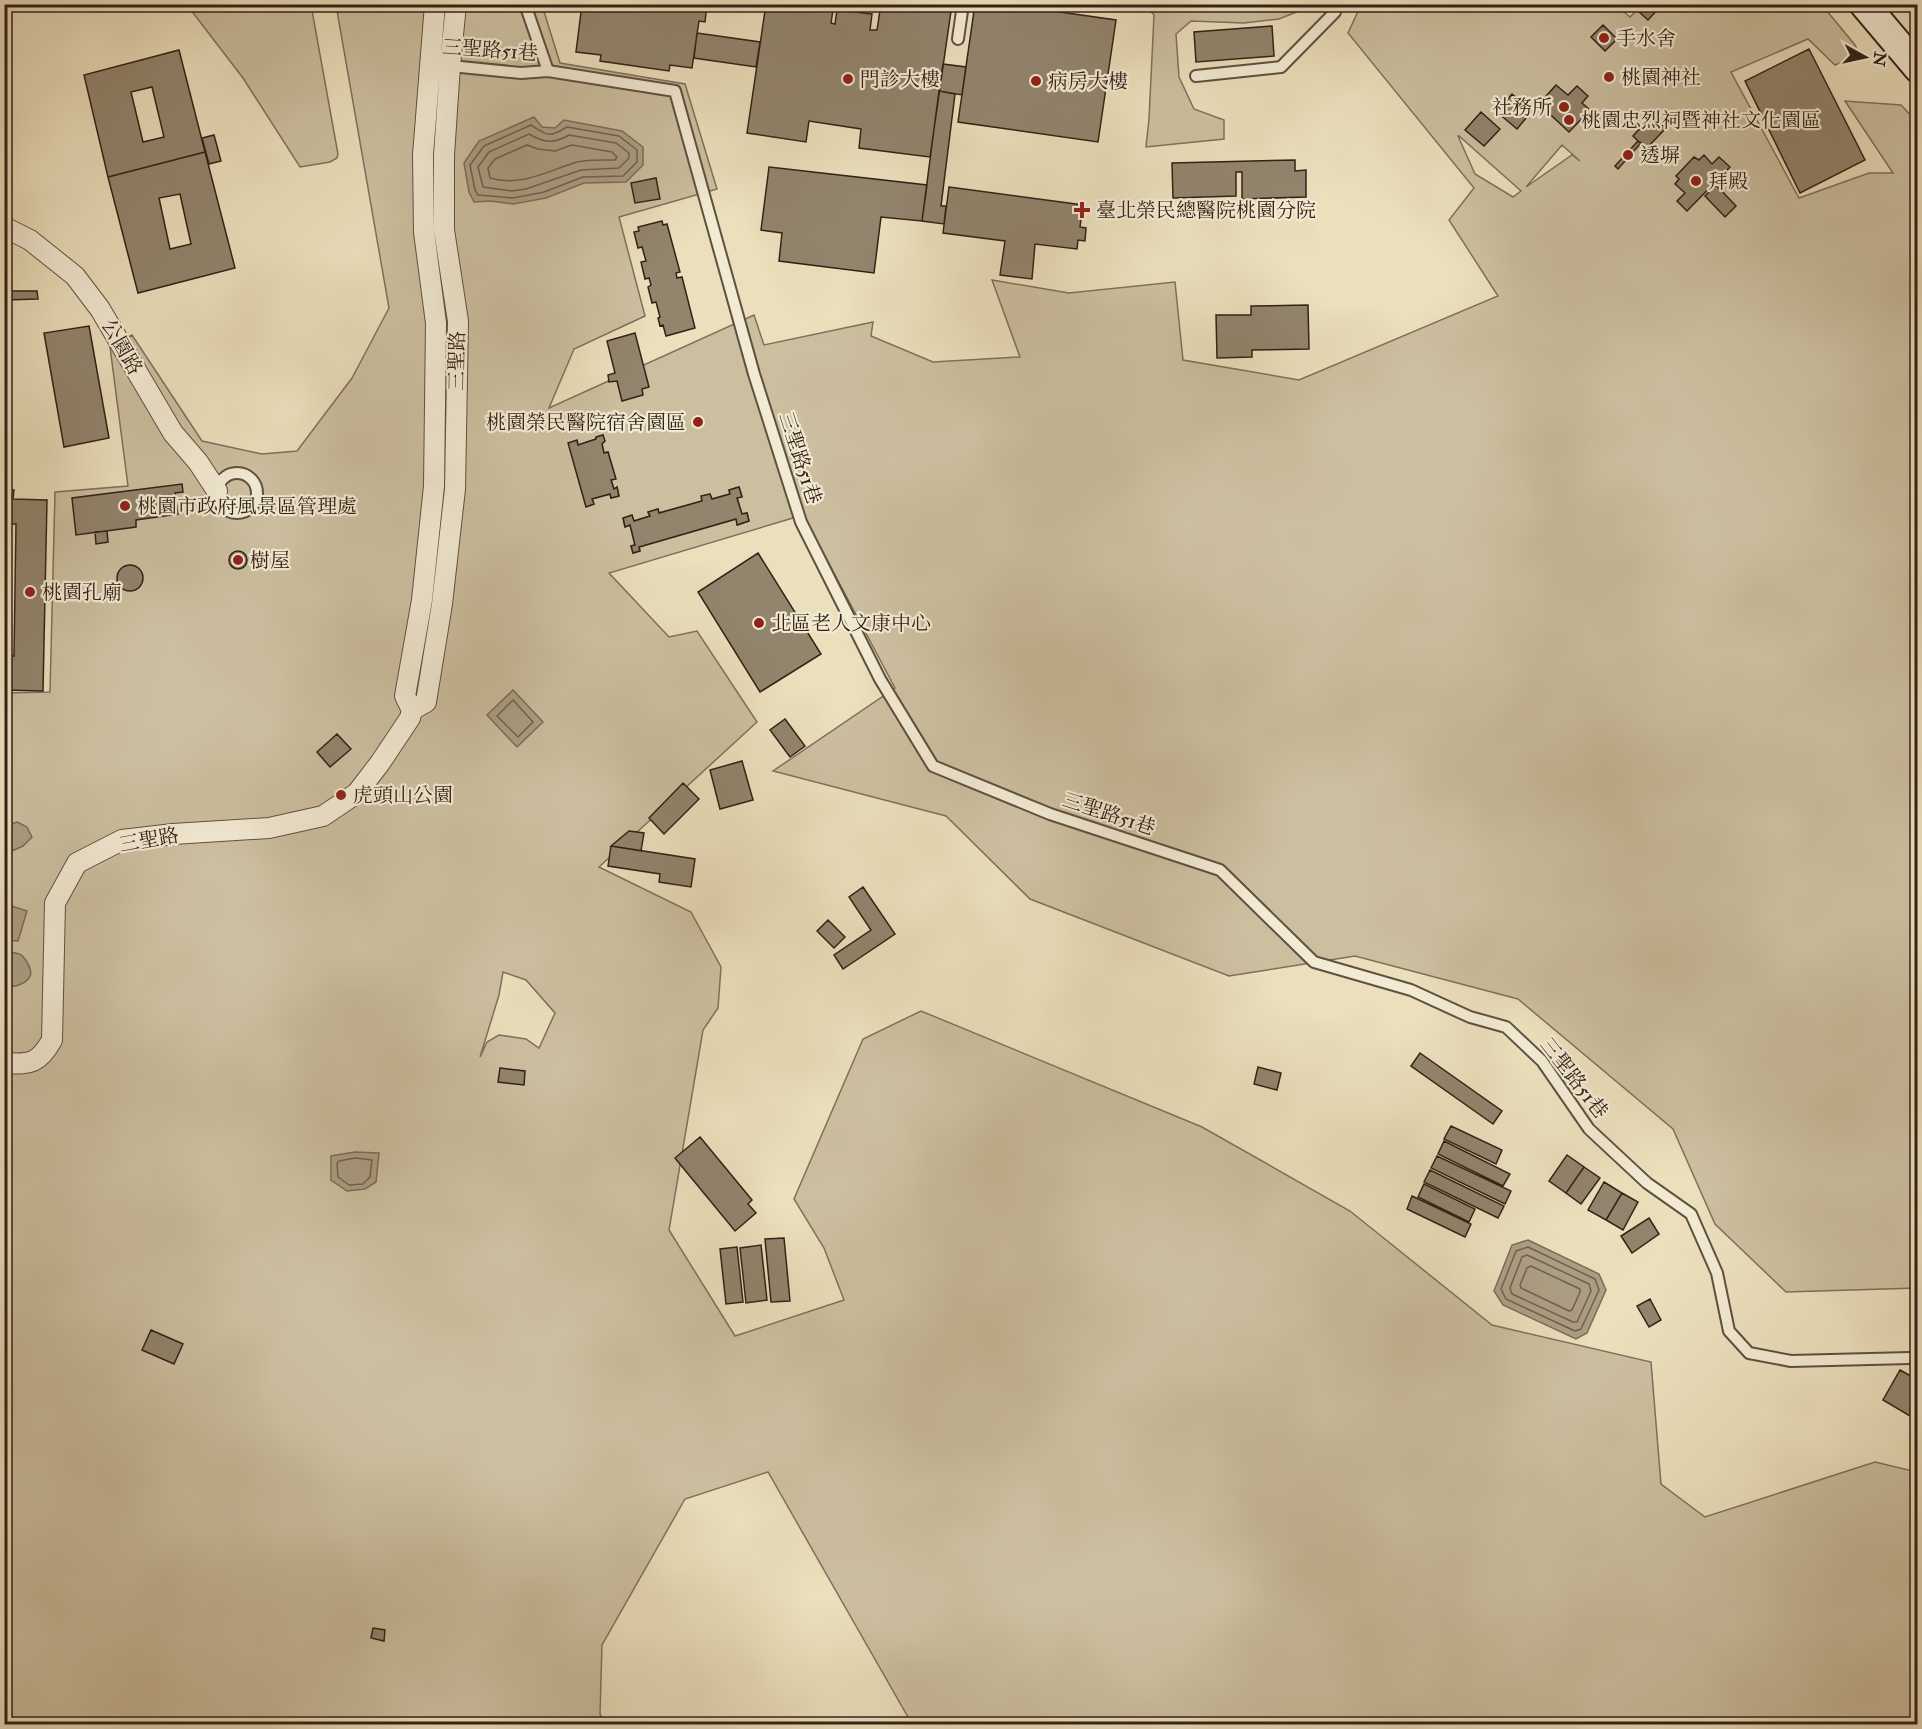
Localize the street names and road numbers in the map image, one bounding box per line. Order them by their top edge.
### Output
street label: 三聖路51巷 [441,34,539,66]
street label: 公園路 [96,315,148,379]
street label: 三聖路 [444,331,470,391]
street label: 三聖路51巷 [773,409,827,507]
street label: 三聖路51巷 [1060,787,1158,841]
street label: 三聖路 [117,822,181,858]
street label: 三聖路51巷 [1535,1033,1613,1123]

